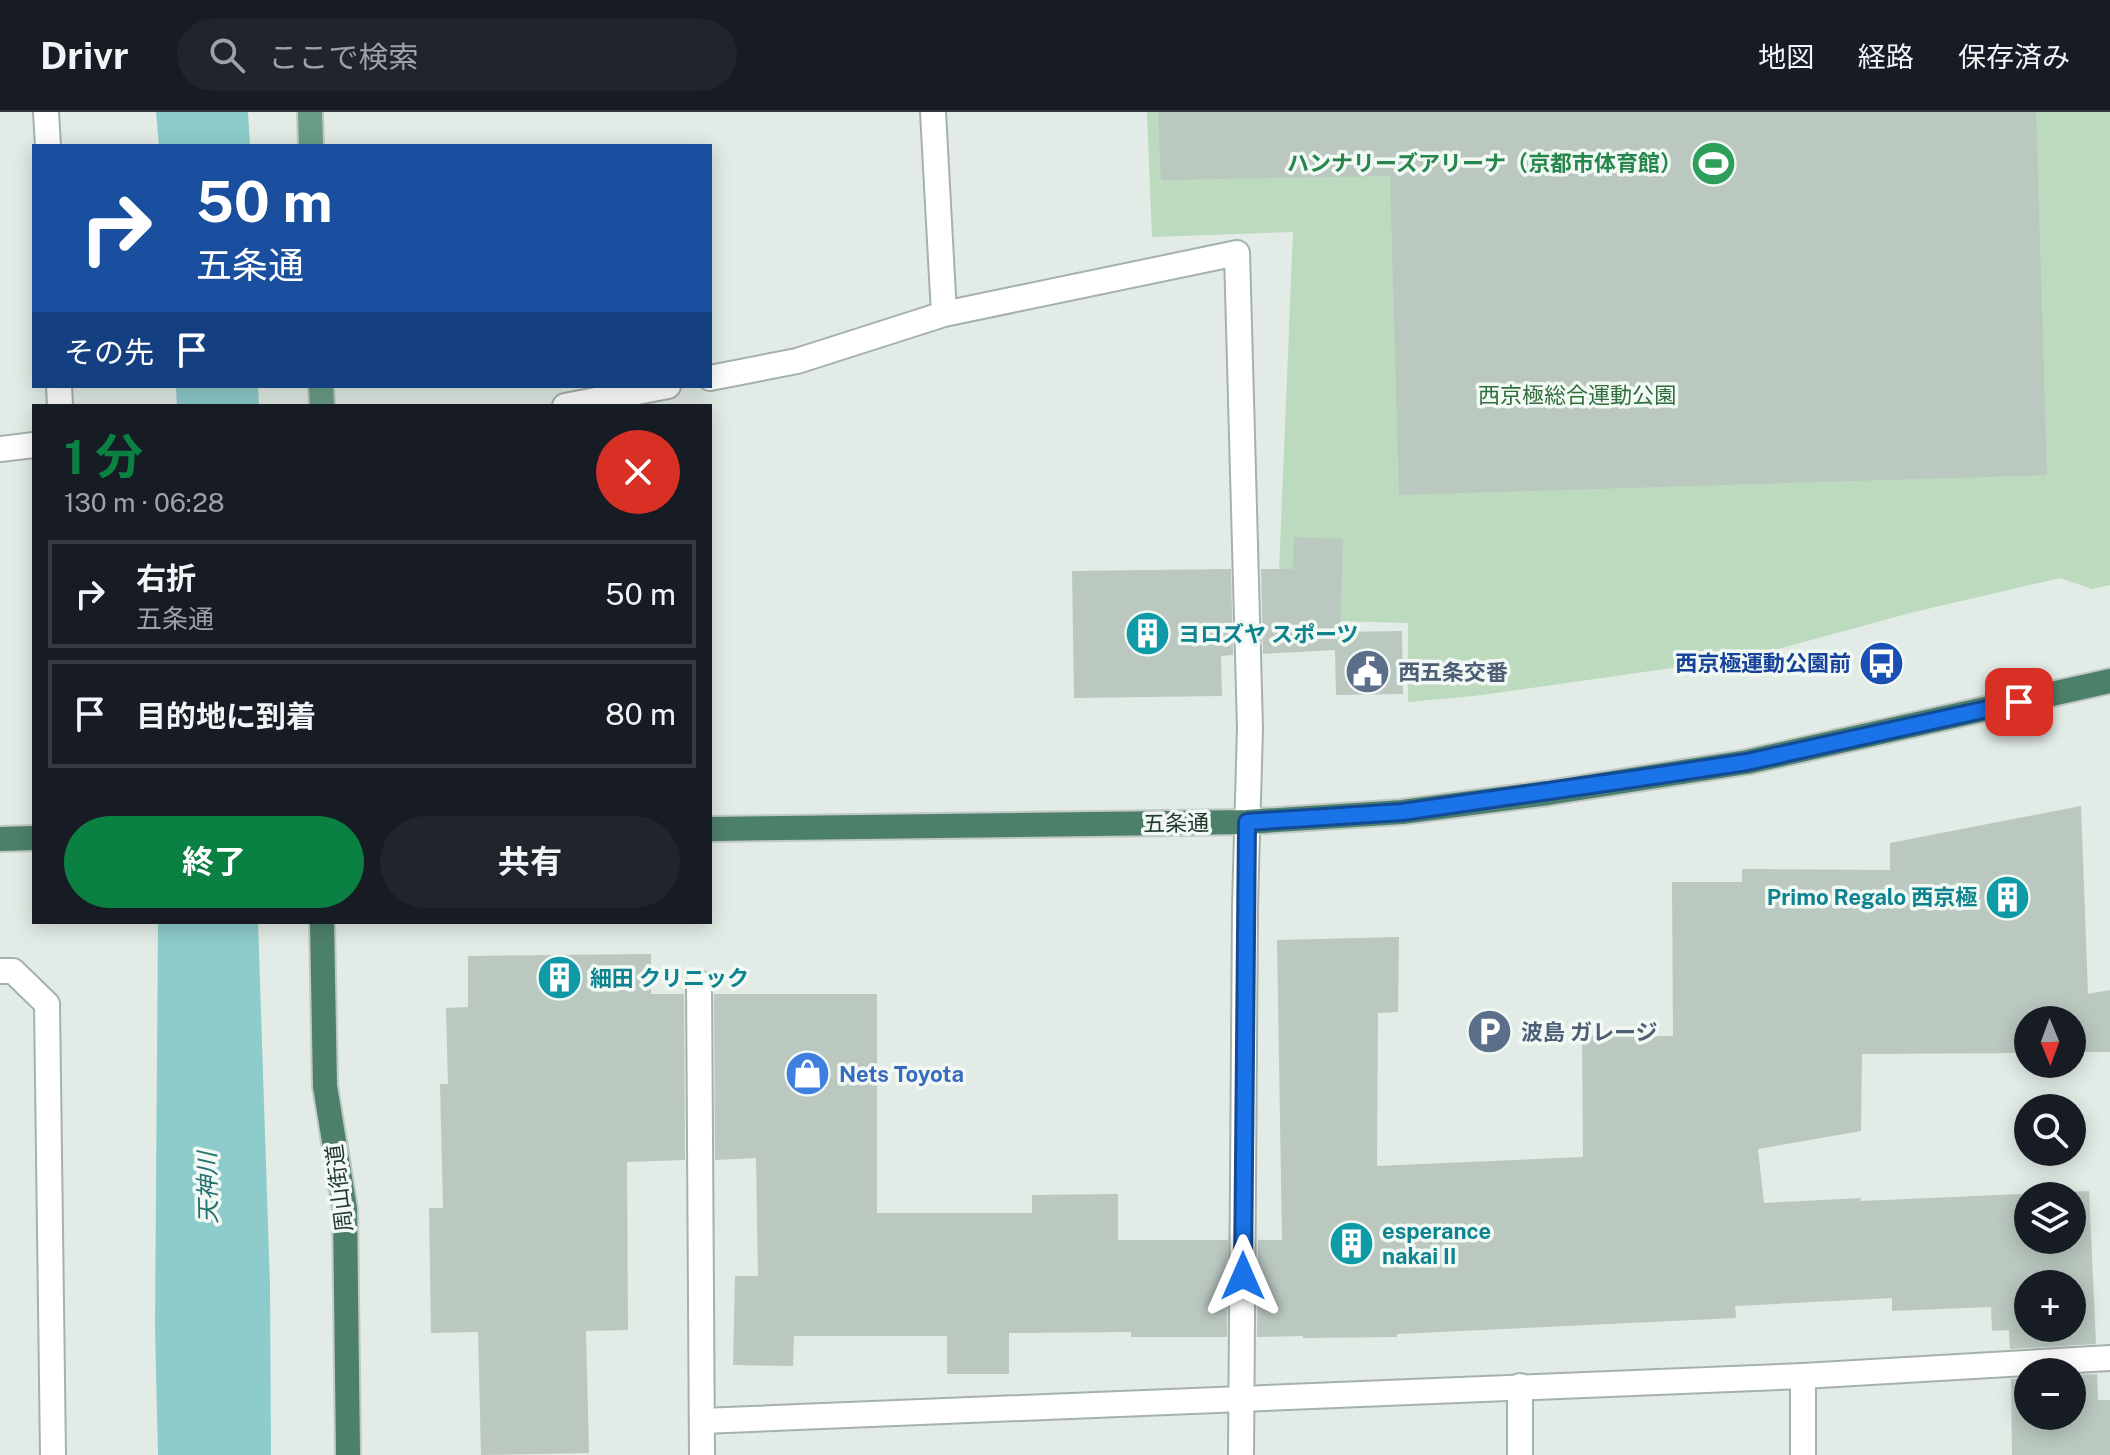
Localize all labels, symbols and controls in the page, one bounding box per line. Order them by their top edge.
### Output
search box [177,19,737,91]
text: Drivr [40,33,129,78]
icon: search [205,33,249,77]
text: ここで検索 [269,39,419,75]
text: 地図 [1758,40,1814,73]
text: 経路 [1858,40,1914,73]
text: 保存済み [1958,40,2070,73]
sports icon: ハンナリーズアリーナ（京都市体育館） [1689,139,1737,187]
place label: ハンナリーズアリーナ（京都市体育館） [1287,150,1682,176]
text: 50 m [196,169,333,235]
icon: right [64,176,168,280]
text: 五条通 [196,244,304,286]
icon: arrive [170,328,214,372]
text: その先 [64,334,154,370]
park label: 西京極総合運動公園 [1478,382,1676,408]
text: 1 分 [64,428,143,485]
button: close [596,430,680,514]
text: 130 m · 06:28 [64,487,225,518]
text: 右折 [136,560,196,596]
icon: right [68,572,112,616]
text: 50 m [605,576,676,612]
text: 五条通 [136,603,214,634]
building icon: ヨロズヤ スポーツ [1123,610,1171,658]
place label: ヨロズヤ スポーツ [1178,621,1359,647]
bus stop icon: 西京極運動公園前 [1858,639,1906,687]
public building icon: 西五条交番 [1343,648,1391,696]
place label: 西京極運動公園前 [1675,650,1851,676]
place label: 西五条交番 [1398,659,1508,685]
pin [1985,668,2053,736]
icon: arrive [1997,680,2041,724]
icon: arrive [68,692,112,736]
text: 80 m [605,696,676,732]
text: 目的地に到着 [136,698,316,734]
street label: 五条通 [1143,809,1209,837]
button: 終了 [64,816,364,908]
button: 共有 [380,816,680,908]
building icon: Primo Regalo 西京極 [1984,873,2032,921]
place label: Primo Regalo 西京極 [1767,884,1978,910]
building icon: 細田 クリニック [535,954,583,1002]
place label: 細田 クリニック [590,965,749,991]
north arrow [2014,1006,2086,1078]
map controls [2014,1006,2086,1430]
parking icon: 波島 ガレージ [1466,1008,1514,1056]
place label: 波島 ガレージ [1521,1019,1658,1045]
shop icon: Nets Toyota [784,1050,832,1098]
place label: Nets Toyota [839,1061,964,1087]
button: search [2014,1094,2086,1166]
street label: 周山街道 [321,1143,357,1233]
water label: 天神川 [192,1149,222,1224]
button: layers [2014,1182,2086,1254]
place label: esperance nakai II [1382,1218,1491,1269]
building icon: esperance nakai II [1327,1220,1375,1268]
position arrow [1201,1234,1285,1318]
button: + [2014,1270,2086,1342]
button: − [2014,1358,2086,1430]

